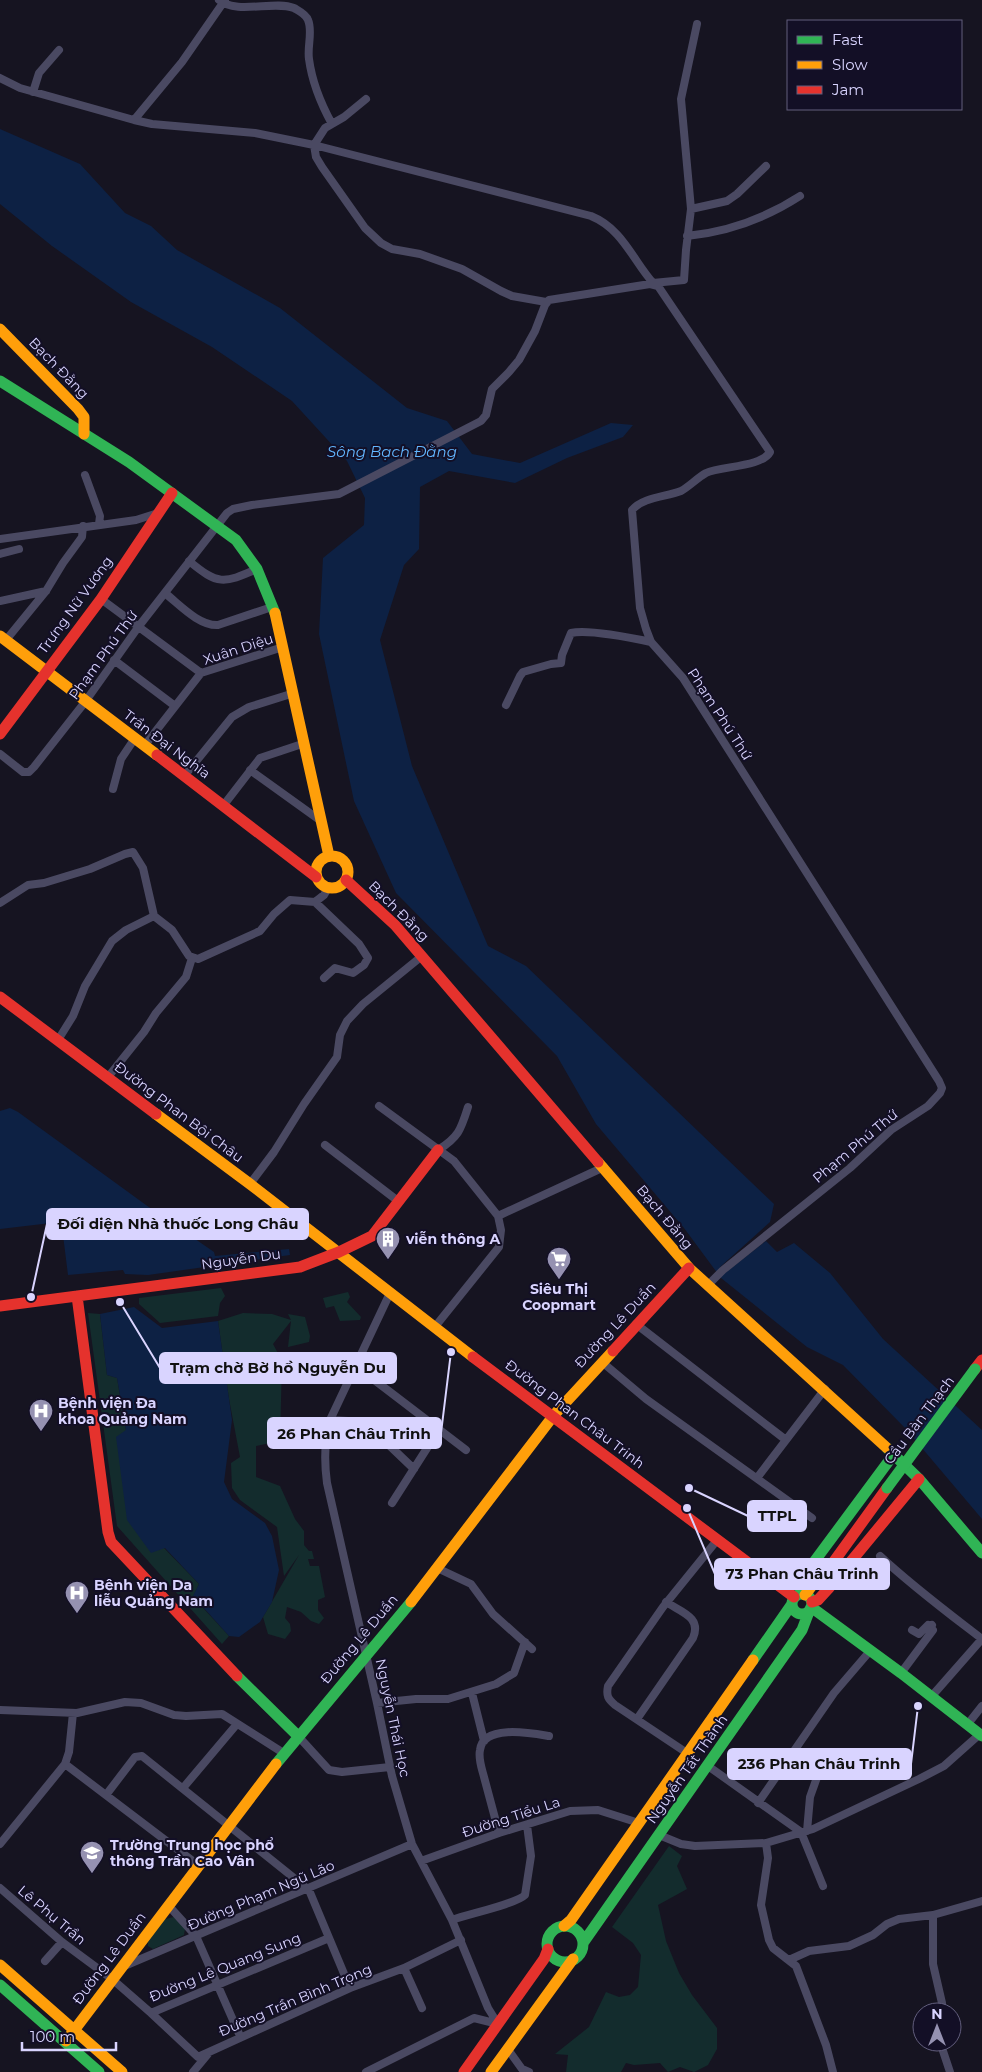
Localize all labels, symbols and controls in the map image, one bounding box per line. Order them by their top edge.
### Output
legend [787,20,962,110]
text: Fast [832,30,863,49]
text: Slow [832,55,868,74]
text: Jam [831,80,864,99]
street label: Bạch Đằng [25,333,93,403]
water label: Sông Bạch Đằng [327,442,457,461]
street label: Trưng Nữ Vương [34,553,116,657]
street label: Phạm Phú Thứ [65,606,142,703]
street label: Xuân Diệu [201,629,275,669]
street label: Phạm Phú Thứ [684,665,757,764]
street label: Trần Đại Nghĩa [120,705,214,783]
street label: Bạch Đằng [365,877,433,945]
street label: Đường Phan Bội Châu [111,1058,247,1166]
street label: Phạm Phú Thứ [809,1105,902,1187]
street label: Bạch Đằng [633,1181,697,1253]
callout: Đối diện Nhà thuốc Long Châu [47,1209,308,1239]
text: Đối diện Nhà thuốc Long Châu [57,1214,299,1233]
building icon: viễn thông A [375,1226,401,1260]
place label: viễn thông A [405,1230,501,1248]
street label: Nguyễn Du [200,1245,282,1273]
supermarket icon: Siêu Thị Coopmart [546,1246,572,1280]
street label: Đường Lê Duẩn [570,1278,660,1372]
place label: Siêu Thị Coopmart [522,1280,596,1314]
callout: Trạm chờ Bờ hồ Nguyễn Du [160,1353,396,1383]
street label: Đường Phan Châu Trinh [502,1356,648,1472]
text: Trạm chờ Bờ hồ Nguyễn Du [170,1358,386,1377]
street label: Cầu Bàn Thạch [880,1372,958,1468]
place label: Bệnh viện Đa khoa Quảng Nam [58,1394,187,1428]
hospital icon: Bệnh viện Đa khoa Quảng Nam [28,1398,54,1432]
callout: 26 Phan Châu Trinh [268,1418,441,1448]
text: 26 Phan Châu Trinh [277,1424,431,1443]
callout: TTPL [748,1501,806,1531]
text: TTPL [758,1506,796,1525]
callout: 73 Phan Châu Trinh [715,1559,889,1589]
text: 73 Phan Châu Trinh [725,1564,879,1583]
place label: Bệnh viện Da liễu Quảng Nam [94,1576,213,1610]
hospital icon: Bệnh viện Da liễu Quảng Nam [64,1580,90,1614]
street label: Đường Lê Duẩn [316,1591,402,1687]
street label: Nguyễn Thái Học [372,1657,414,1779]
street label: Nguyễn Tất Thành [643,1711,731,1827]
callout: 236 Phan Châu Trinh [728,1749,911,1779]
text: 236 Phan Châu Trinh [738,1754,900,1773]
street label: Đường Tiểu La [460,1793,562,1841]
place label: Trường Trung học phổ thông Trần Cao Vân [110,1836,274,1870]
school or university icon: Trường Trung học phổ thông Trần Cao Vân [79,1840,105,1874]
street label: Đường Phạm Ngũ Lão [185,1856,337,1934]
street label: Lê Phụ Trần [14,1881,90,1949]
street label: Đường Lê Duẩn [68,1908,150,2008]
street label: Đường Lê Quang Sung [147,1928,303,2006]
street label: Đường Trần Bình Trọng [216,1960,374,2040]
north arrow [912,2002,962,2052]
text: N [931,2005,943,2023]
scale bar [22,2020,116,2052]
text: 100 m [30,2027,75,2046]

